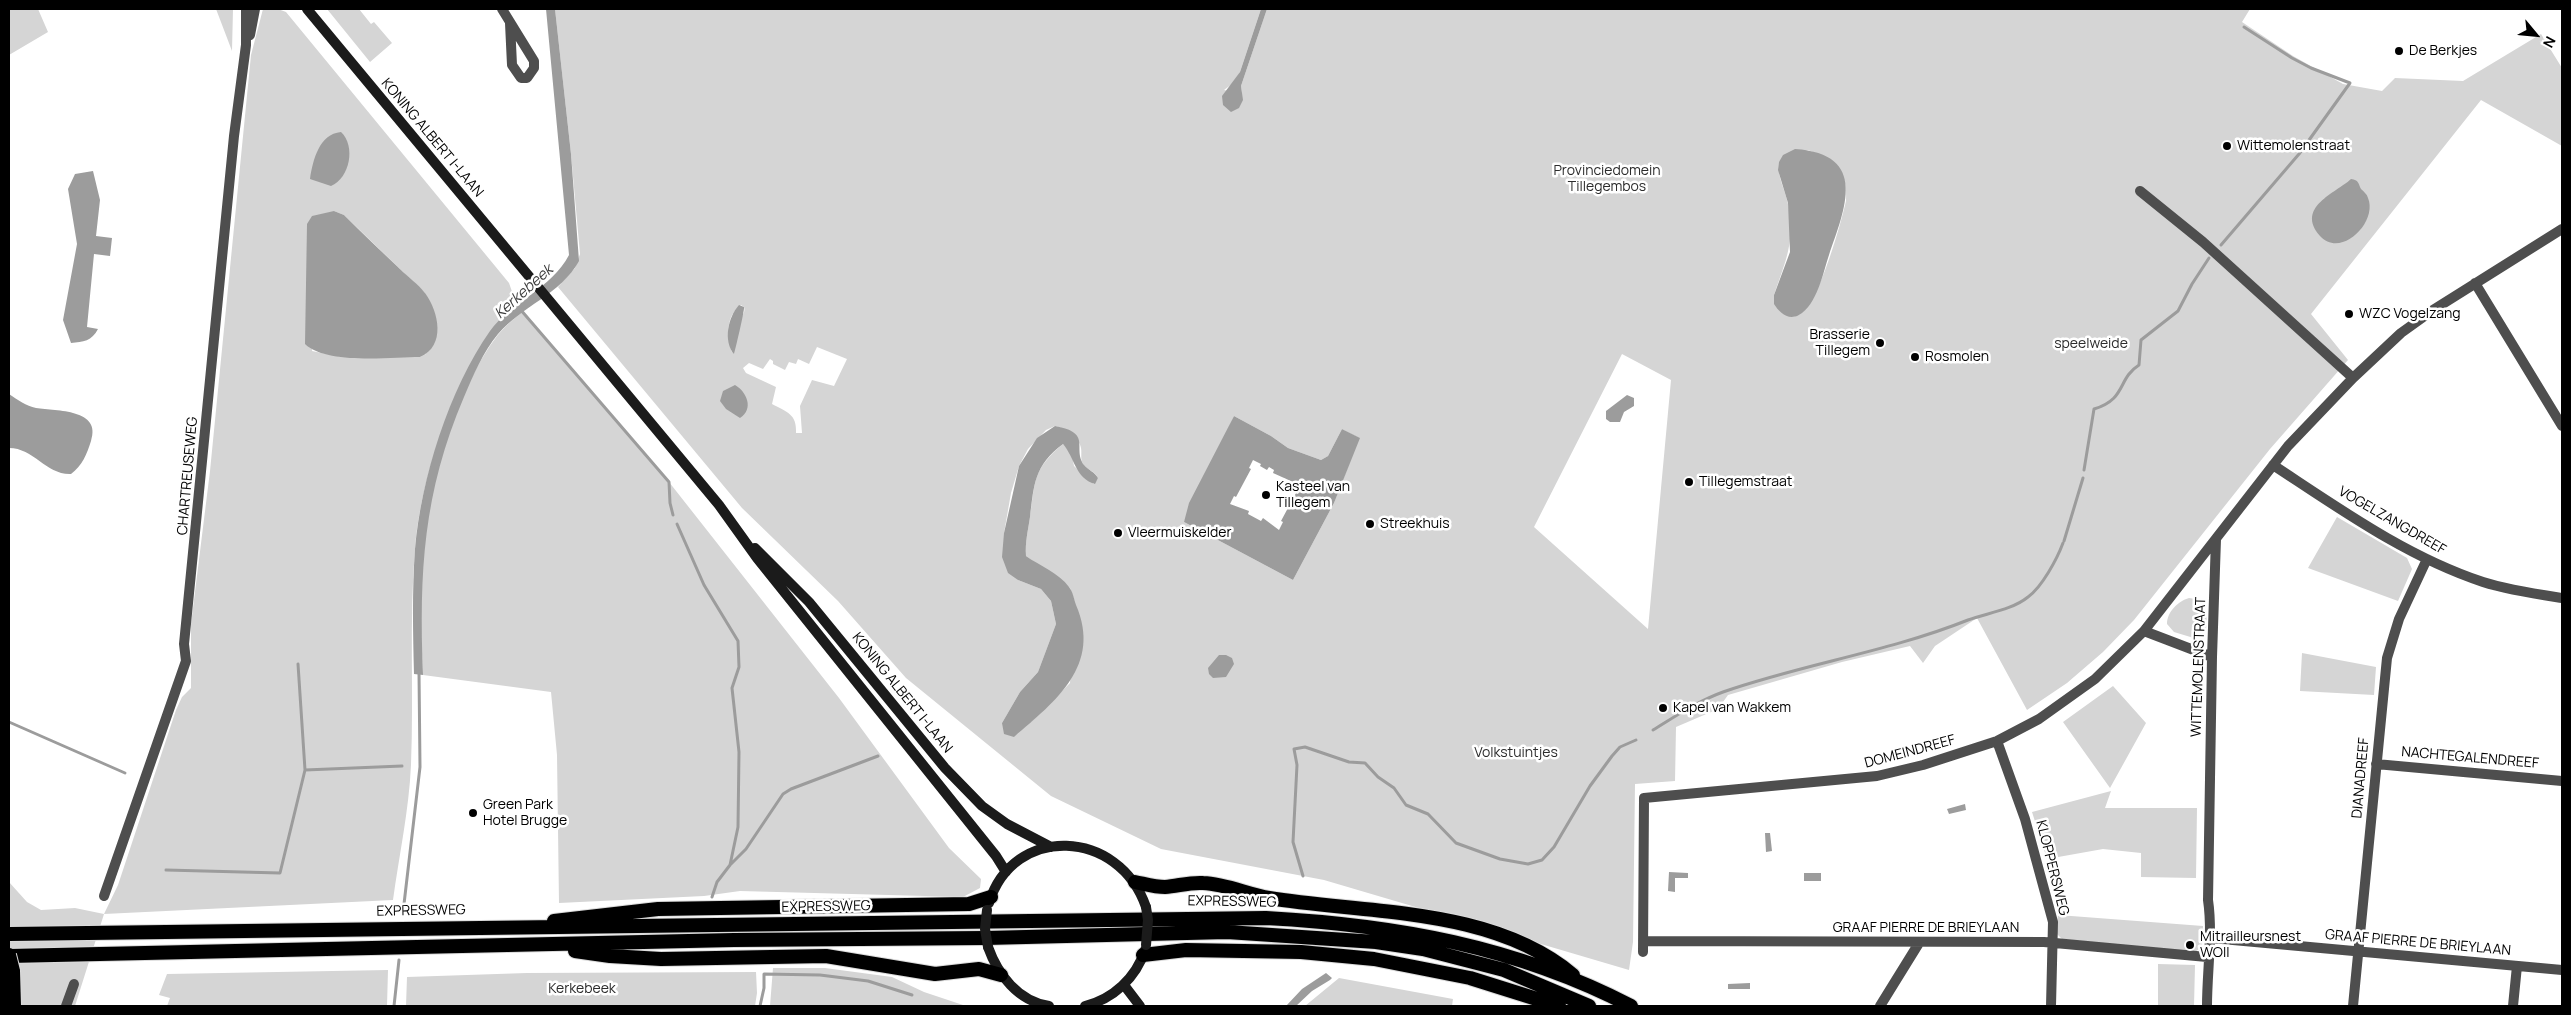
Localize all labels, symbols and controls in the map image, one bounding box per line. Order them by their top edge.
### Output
north arrow [2511,10,2561,60]
text: N [2539,33,2560,51]
place label: De Berkjes [2409,43,2477,59]
marker: De Berkjes [2393,45,2405,57]
street label: KONING ALBERT I-LAAN [377,75,487,201]
place label: Wittemolenstraat [2237,138,2350,154]
marker: Wittemolenstraat [2221,140,2233,152]
park label: Provinciedomein Tillegembos [1553,163,1661,196]
water label: Kerkebeek [491,261,557,323]
place label: WZC Vogelzang [2359,306,2461,322]
marker: WZC Vogelzang [2343,308,2355,320]
place label: Brasserie Tillegem [1809,327,1870,360]
park label: speelweide [2054,336,2128,352]
marker: Brasserie Tillegem [1874,337,1886,349]
place label: Rosmolen [1925,349,1989,365]
marker: Rosmolen [1909,351,1921,363]
street label: CHARTREUSEWEG [174,416,202,536]
place label: Tillegemstraat [1699,474,1792,490]
marker: Tillegemstraat [1683,476,1695,488]
place label: Kasteel van Tillegem [1276,479,1350,512]
street label: VOGELZANGDREEF [2335,483,2449,559]
marker: Kasteel van Tillegem [1260,489,1272,501]
place label: Streekhuis [1380,516,1450,532]
marker: Streekhuis [1364,518,1376,530]
place label: Vleermuiskelder [1128,525,1231,541]
marker: Vleermuiskelder [1112,527,1124,539]
street label: WITTEMOLENSTRAAT [2188,597,2210,737]
street label: KONING ALBERT I-LAAN [848,630,956,756]
place label: Kapel van Wakkem [1673,700,1791,716]
marker: Kapel van Wakkem [1657,702,1669,714]
street label: DOMEINDREEF [1863,732,1957,772]
street label: DIANADREEF [2349,737,2373,819]
street label: NACHTEGALENDREEF [2400,744,2540,772]
park label: Volkstuintjes [1474,745,1558,761]
place label: Green Park Hotel Brugge [483,797,567,830]
marker: Green Park Hotel Brugge [467,807,479,819]
street label: KLOPPERSWEG [2032,818,2072,918]
street label: EXPRESSWEG [1187,893,1277,911]
street label: EXPRESSWEG [781,898,871,916]
street label: EXPRESSWEG [376,902,466,920]
street label: GRAAF PIERRE DE BRIEYLAAN [1833,920,2019,936]
street label: GRAAF PIERRE DE BRIEYLAAN [2324,927,2512,959]
place label: Mitrailleursnest WOII [2200,929,2301,962]
marker: Mitrailleursnest WOII [2184,939,2196,951]
park label: Kerkebeek [548,981,616,997]

